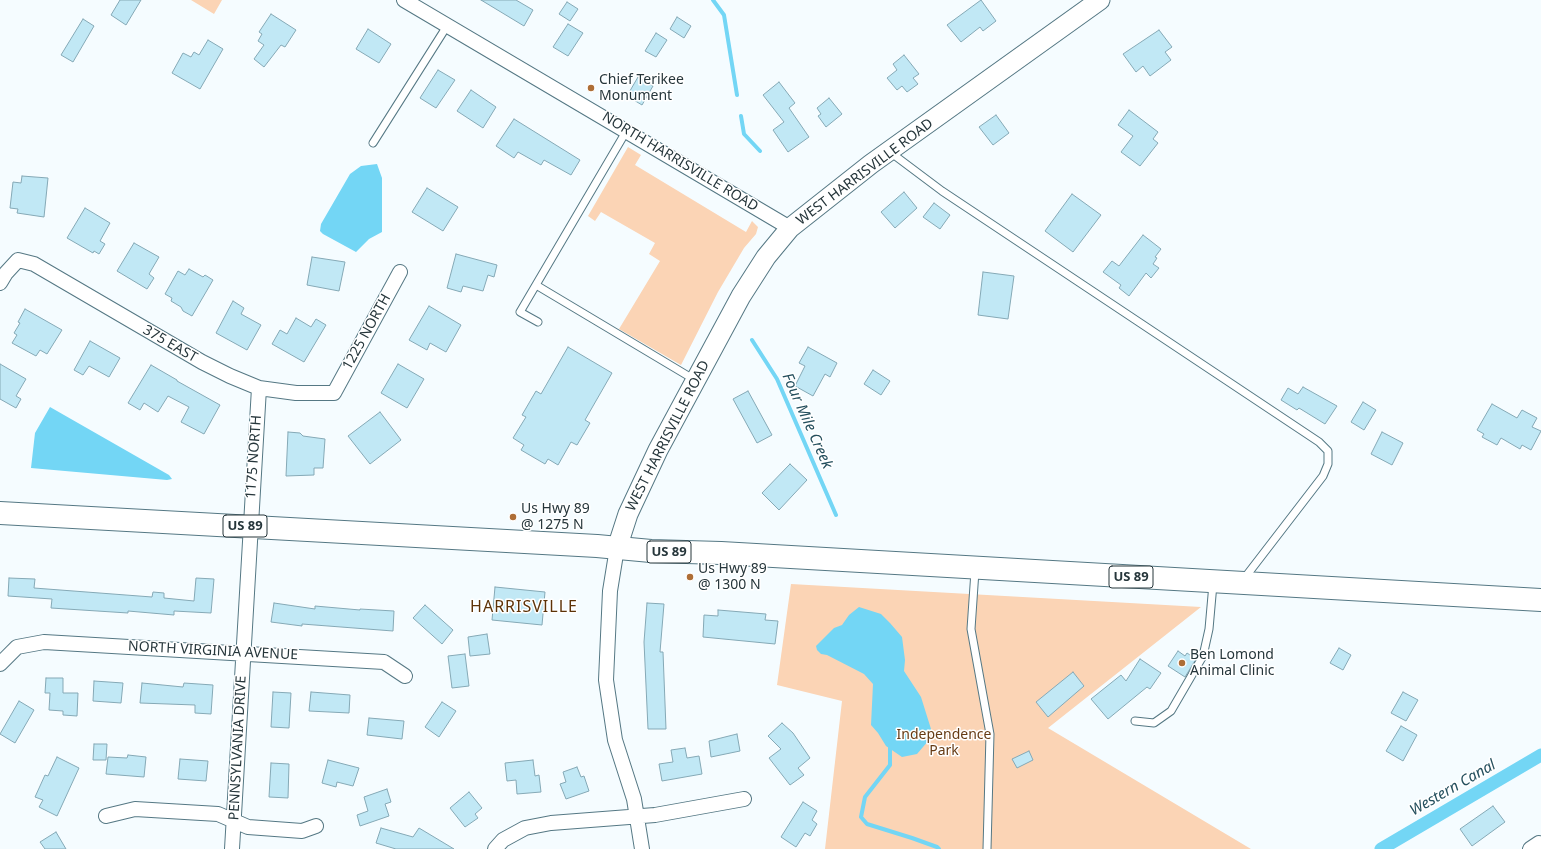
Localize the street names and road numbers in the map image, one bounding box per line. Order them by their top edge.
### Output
street label: NORTH HARRISVILLE ROAD [599,109,761,215]
street label: WEST HARRISVILLE ROAD [793,115,937,229]
street label: 1225 NORTH [339,291,395,373]
street label: 375 EAST [140,322,200,366]
street label: WEST HARRISVILLE ROAD [623,358,713,514]
street label: 1175 NORTH [243,414,265,500]
road number: US 89 [223,515,267,537]
road number: US 89 [647,541,691,563]
road number: US 89 [1109,566,1153,588]
street label: NORTH VIRGINIA AVENUE [128,638,298,664]
street label: PENNSYLVANIA DRIVE [226,675,250,821]

